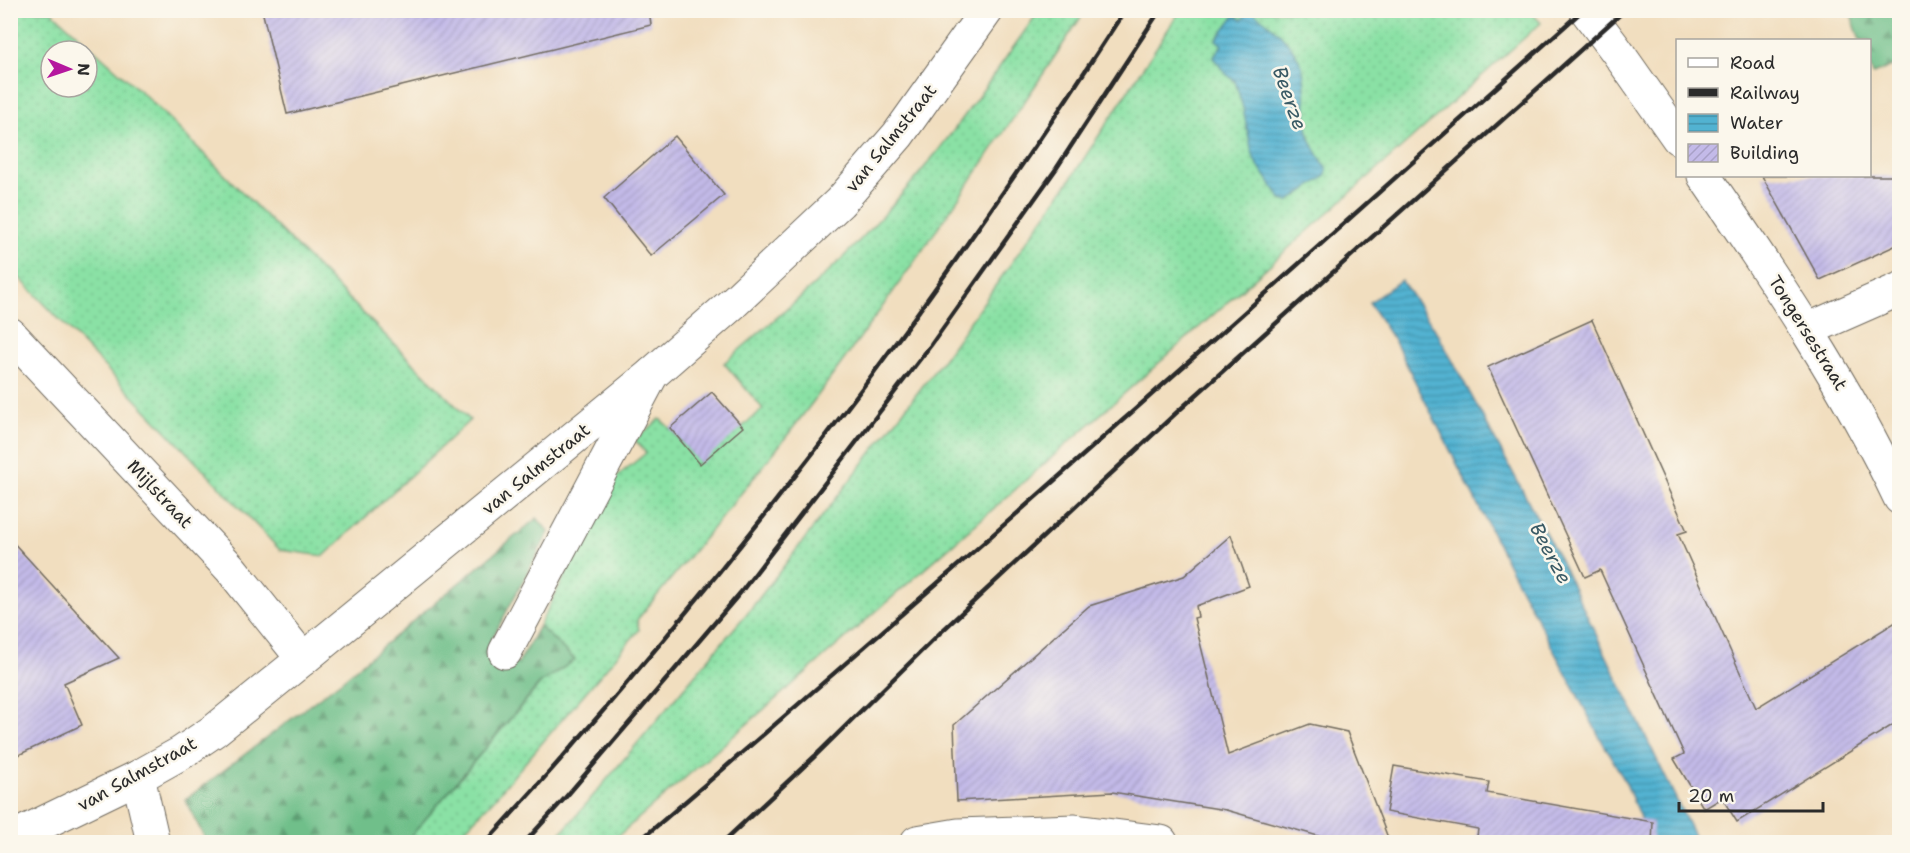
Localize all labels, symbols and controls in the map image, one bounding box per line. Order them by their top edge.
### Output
north arrow [39,39,99,99]
legend [1676,39,1871,177]
text: Road [1730,51,1775,75]
text: N [73,63,94,76]
water label: Beerze [1267,63,1313,133]
street label: van Salmstraat [840,79,942,197]
text: Railway [1730,81,1800,105]
text: Water [1730,111,1783,135]
text: Building [1730,141,1799,165]
street label: Tongersestraat [1763,271,1853,395]
street label: van Salmstraat [477,418,595,520]
street label: Mijlstraat [122,454,198,534]
water label: Beerze [1524,518,1578,588]
street label: van Salmstraat [73,731,201,817]
scale bar [1679,775,1823,813]
text: 20 m [1688,784,1734,808]

